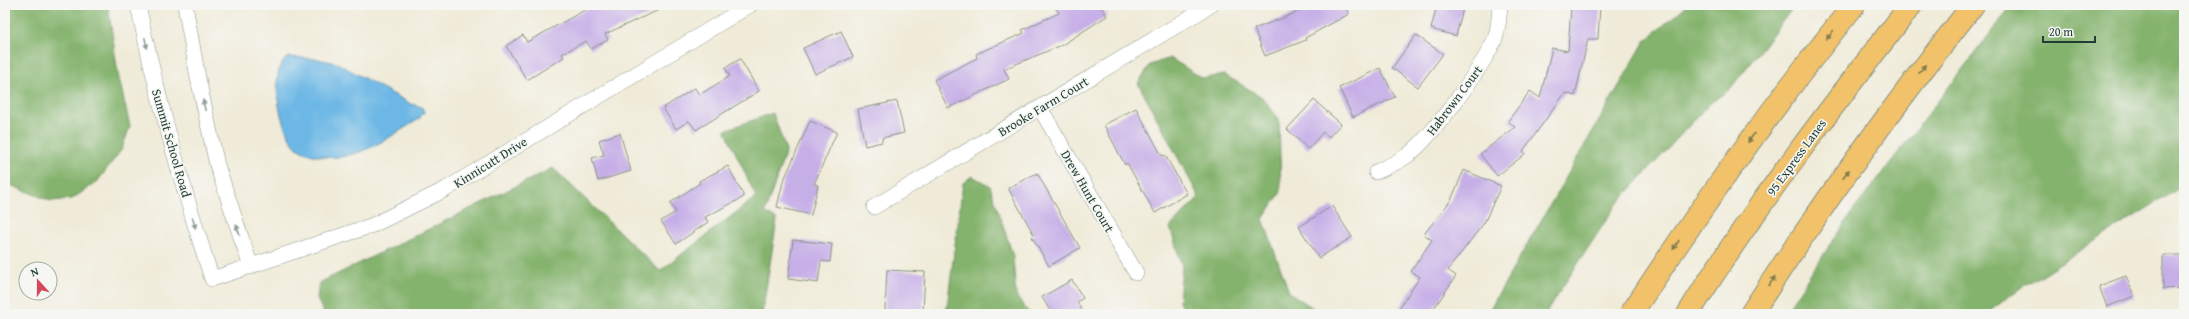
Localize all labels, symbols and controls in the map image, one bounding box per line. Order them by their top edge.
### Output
scale bar [2043,18,2095,44]
text: 20 m [2049,23,2073,40]
one-way arrow [1825,30,1834,41]
one-way arrow [143,37,149,49]
street label: Habrown Court [1422,61,1487,139]
one-way arrow [1918,63,1927,74]
street label: Brooke Farm Court [994,72,1092,141]
street label: Summit School Road [147,87,196,200]
one-way arrow [201,99,207,111]
street label: 95 Express Lanes [1762,115,1831,200]
street label: Kinnicutt Drive [450,132,531,193]
one-way arrow [1746,133,1755,144]
street label: Drew Hunt Court [1056,147,1119,236]
one-way arrow [1842,169,1850,180]
one-way arrow [191,217,197,229]
one-way arrow [235,224,241,236]
one-way arrow [1673,239,1680,251]
north arrow [18,261,58,301]
text: N [28,263,41,280]
one-way arrow [1768,276,1776,286]

